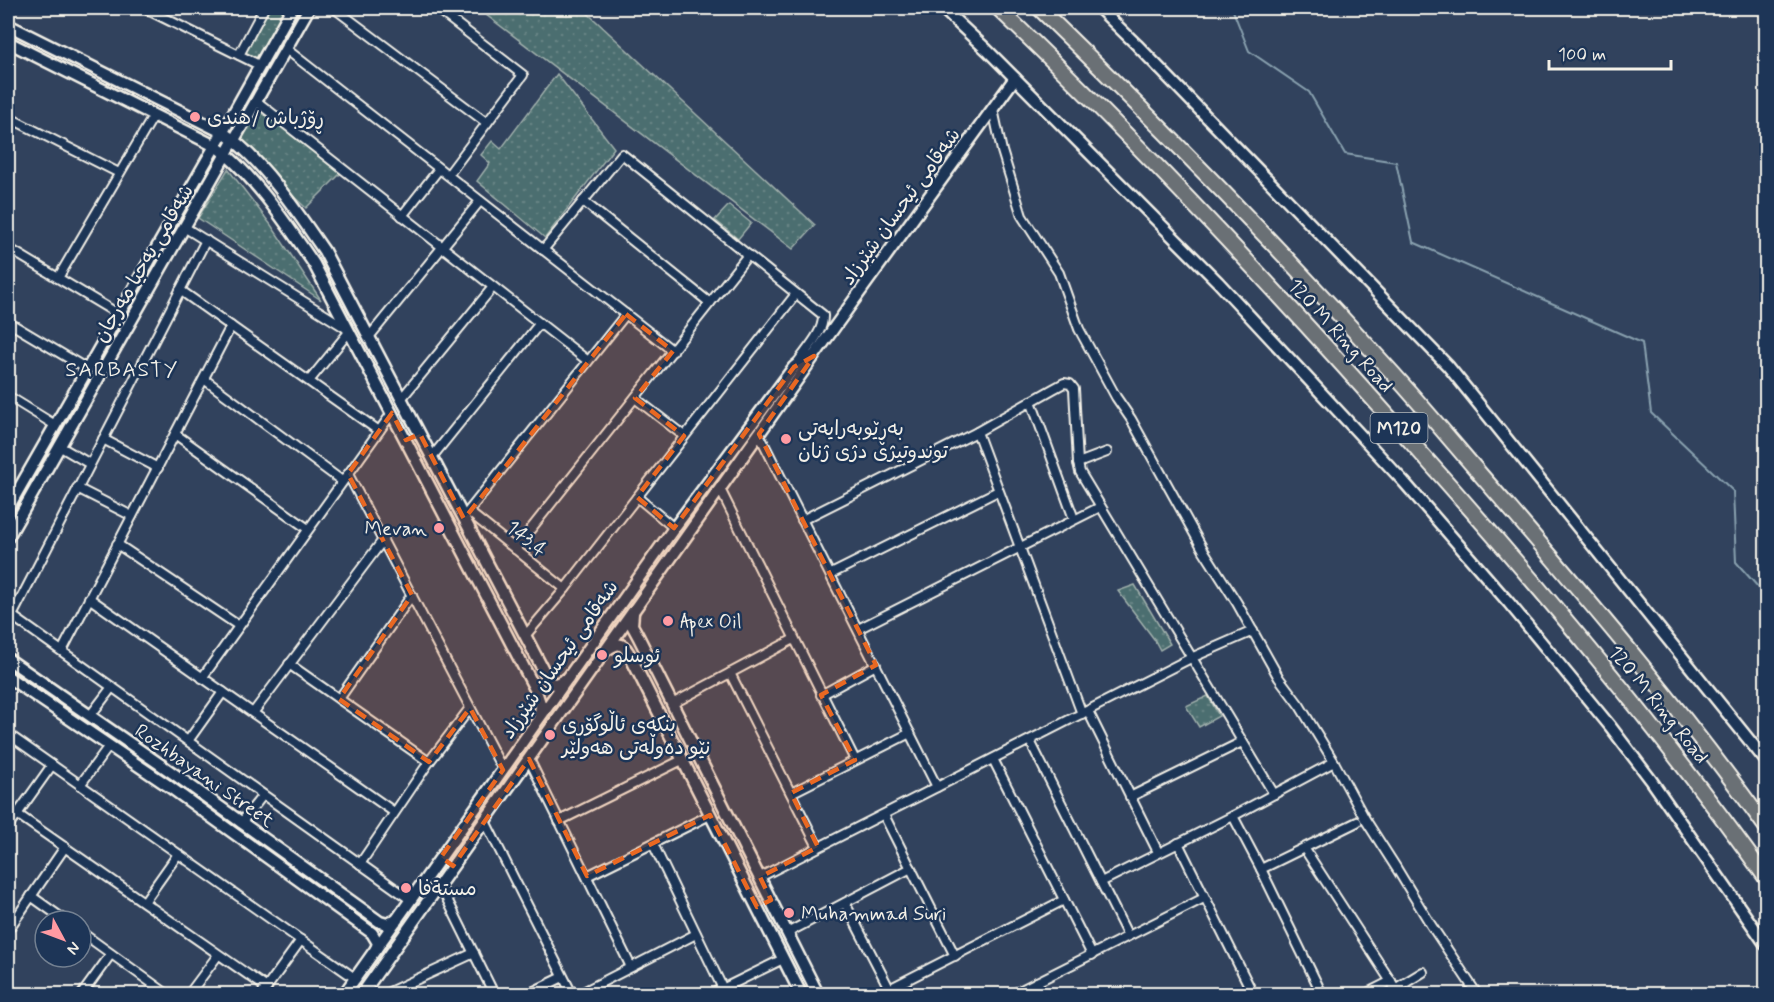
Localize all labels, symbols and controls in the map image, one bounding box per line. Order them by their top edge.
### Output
scale bar [1549,33,1670,71]
text: 100 m [1558,43,1606,67]
place label: ڕۆژباش /ھندی [207,105,324,134]
marker: ڕۆژباش /ھندی [188,110,202,124]
street label: شەقامی ئیحسان شێرزاد [835,123,967,291]
street label: شەقامی یەحیا مەرجان [88,180,201,348]
street label: 120 M Ring Road [1281,273,1399,399]
district label: SARBASTY [65,356,179,384]
road number: M120 [1370,413,1428,443]
place label: بەڕێوبەرایەتی توندوتیژی دژی ژنان [798,416,948,466]
marker: بەڕێوبەرایەتی توندوتیژی دژی ژنان [779,432,793,446]
street label: 143.4 [500,514,552,564]
place label: Mevan [365,516,427,543]
marker: Mevan [432,521,446,535]
street label: شەقامی ئیحسان شێرزاد [495,575,625,745]
place label: Apex Oil [680,609,742,637]
marker: Apex Oil [661,614,675,628]
street label: 120 M Ring Road [1602,640,1714,770]
place label: ئوسلو [613,643,660,670]
marker: ئوسلو [595,648,609,662]
place label: بنکەی ئاڵوگۆڕی نێو دەوڵەتی هەولێر [560,710,710,762]
street label: Rozhbayani Street [129,718,279,835]
marker: بنکەی ئاڵوگۆڕی نێو دەوڵەتی هەولێر [543,728,557,742]
place label: مستةفا [418,876,477,903]
marker: مستةفا [399,881,413,895]
place label: Muhammad Suri [801,901,946,928]
marker: Muhammad Suri [782,906,796,920]
north arrow [33,909,93,969]
text: N [62,937,85,959]

